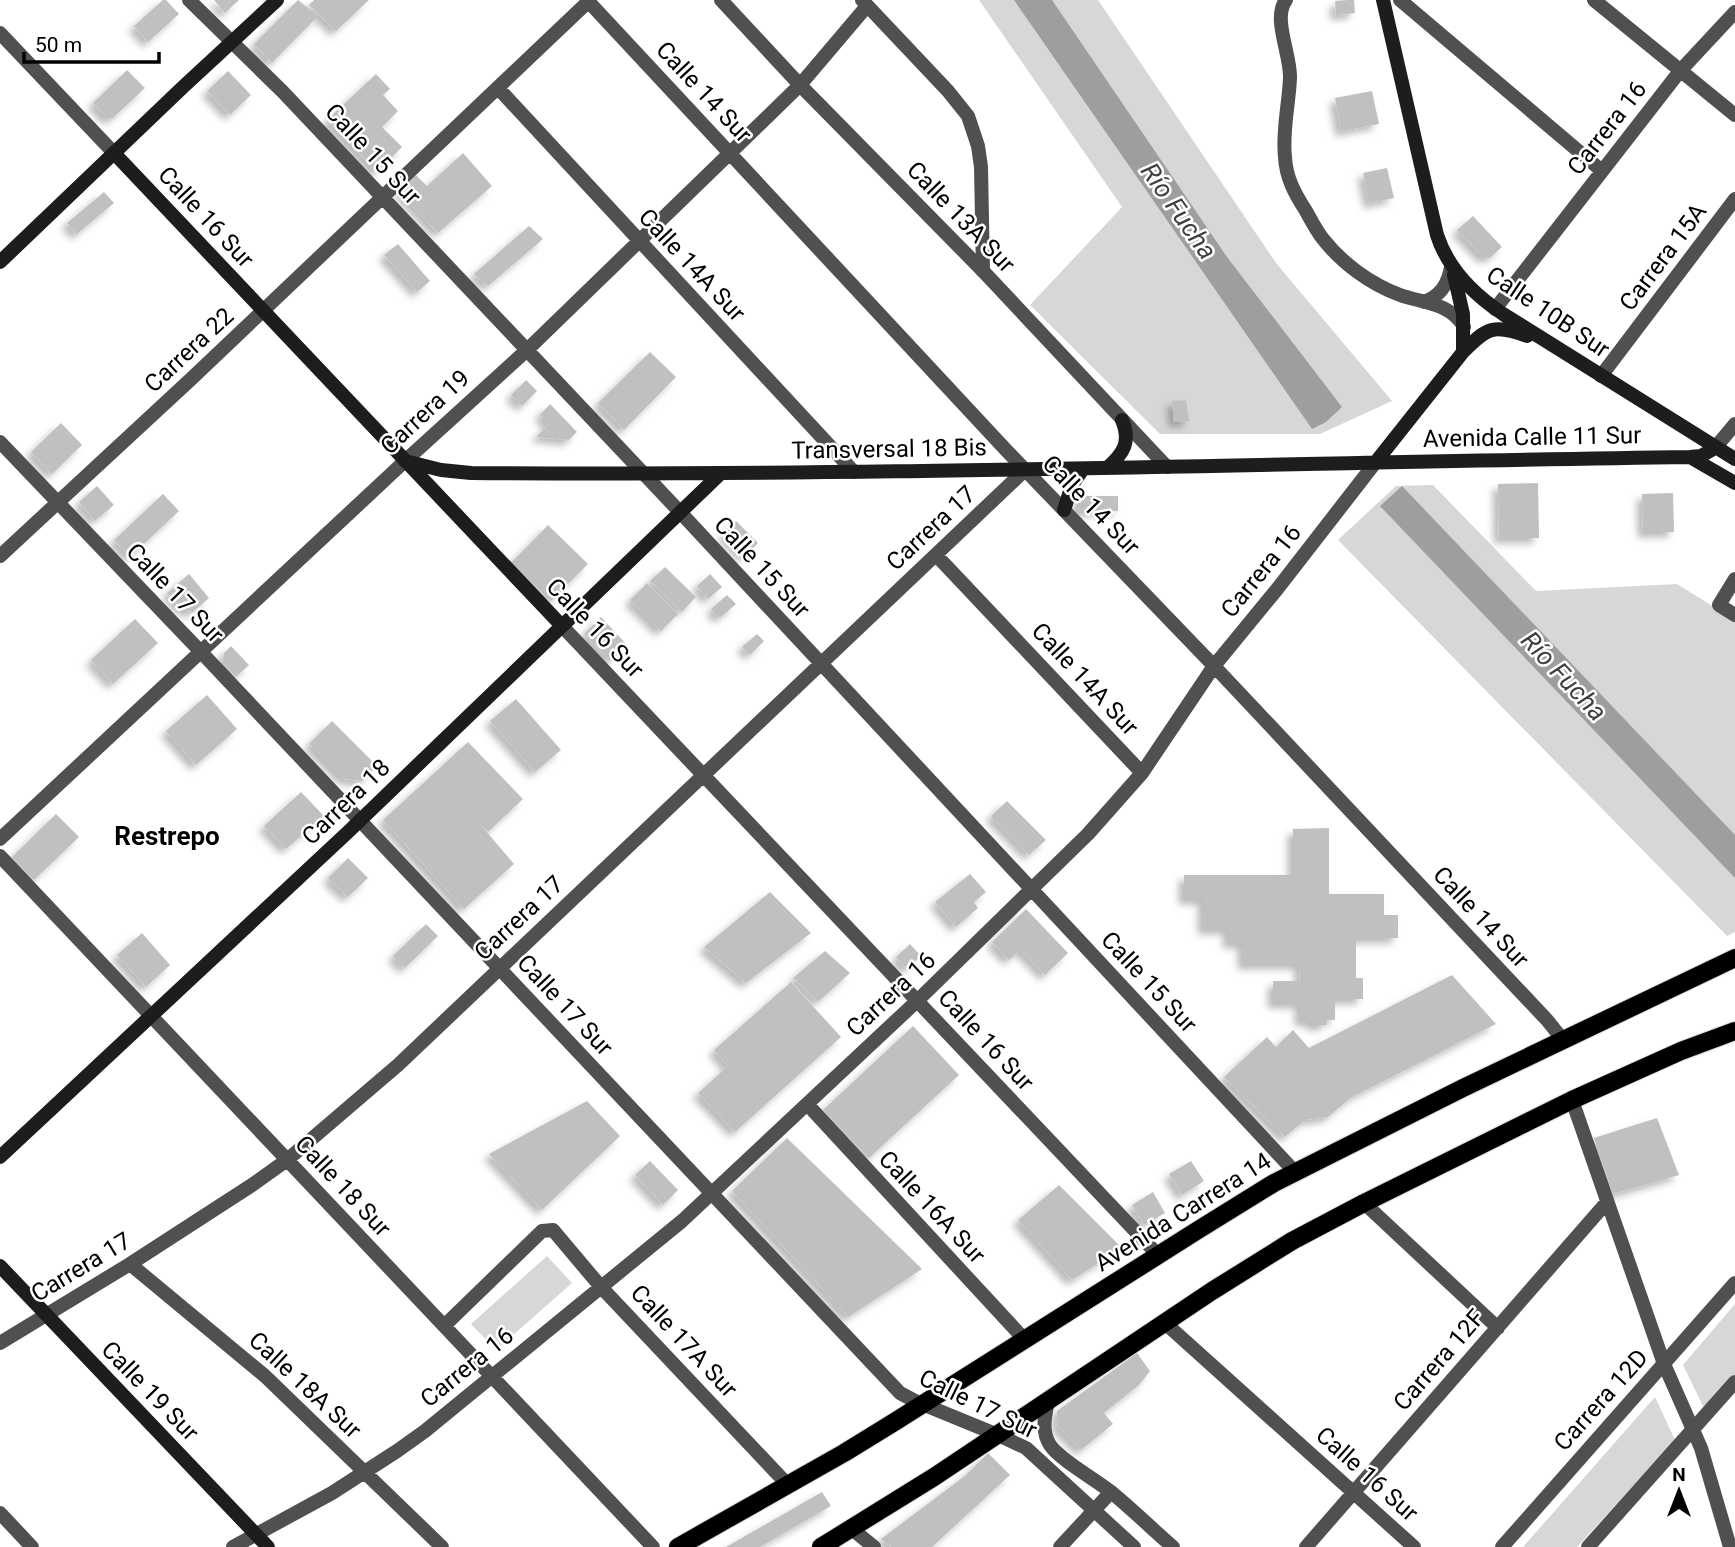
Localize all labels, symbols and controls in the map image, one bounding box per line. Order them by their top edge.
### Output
scale bar [24,21,159,65]
text: 50 m [35,33,82,57]
street label: Calle 14 Sur [650,36,758,148]
street label: Carrera 16 [1562,76,1652,180]
street label: Calle 15 Sur [319,98,427,210]
street label: Calle 13A Sur [901,156,1021,278]
water label: Río Fucha [1135,157,1223,265]
street label: Calle 16 Sur [152,161,260,273]
street label: Carrera 15A [1614,198,1713,316]
street label: Calle 14A Sur [633,203,751,327]
street label: Calle 10B Sur [1481,261,1615,363]
street label: Carrera 22 [139,302,239,398]
street label: Carrera 19 [375,364,475,460]
street label: Avenida Calle 11 Sur [1423,421,1641,453]
street label: Transversal 18 Bis [791,433,987,465]
street label: Calle 14 Sur [1037,449,1145,561]
street label: Carrera 17 [881,480,981,576]
street label: Calle 15 Sur [708,511,816,623]
street label: Carrera 16 [1215,519,1307,623]
street label: Calle 17 Sur [121,537,229,649]
street label: Calle 16 Sur [541,572,649,684]
street label: Calle 14A Sur [1026,617,1144,741]
water label: Río Fucha [1515,625,1613,727]
street label: Carrera 18 [296,753,396,851]
district label: Restrepo [114,821,220,851]
street label: Calle 14 Sur [1427,861,1535,973]
street label: Carrera 17 [469,870,569,966]
street label: Calle 15 Sur [1095,926,1203,1038]
street label: Carrera 16 [841,946,941,1042]
street label: Calle 17 Sur [511,949,619,1061]
street label: Calle 16 Sur [932,984,1040,1096]
street label: Calle 18 Sur [289,1130,397,1242]
street label: Calle 16A Sur [873,1145,991,1269]
street label: Avenida Carrera 14 [1090,1147,1276,1277]
street label: Carrera 17 [26,1226,136,1308]
street label: Calle 17A Sur [625,1279,743,1403]
street label: Carrera 12F [1388,1304,1490,1416]
street label: Carrera 16 [415,1321,519,1413]
street label: Calle 18A Sur [243,1326,367,1444]
street label: Calle 19 Sur [96,1335,204,1447]
street label: Carrera 12D [1548,1344,1654,1456]
street label: Calle 17 Sur [915,1363,1041,1445]
street label: Calle 16 Sur [1310,1421,1424,1527]
north arrow [1644,1456,1714,1526]
text: N [1672,1463,1686,1486]

